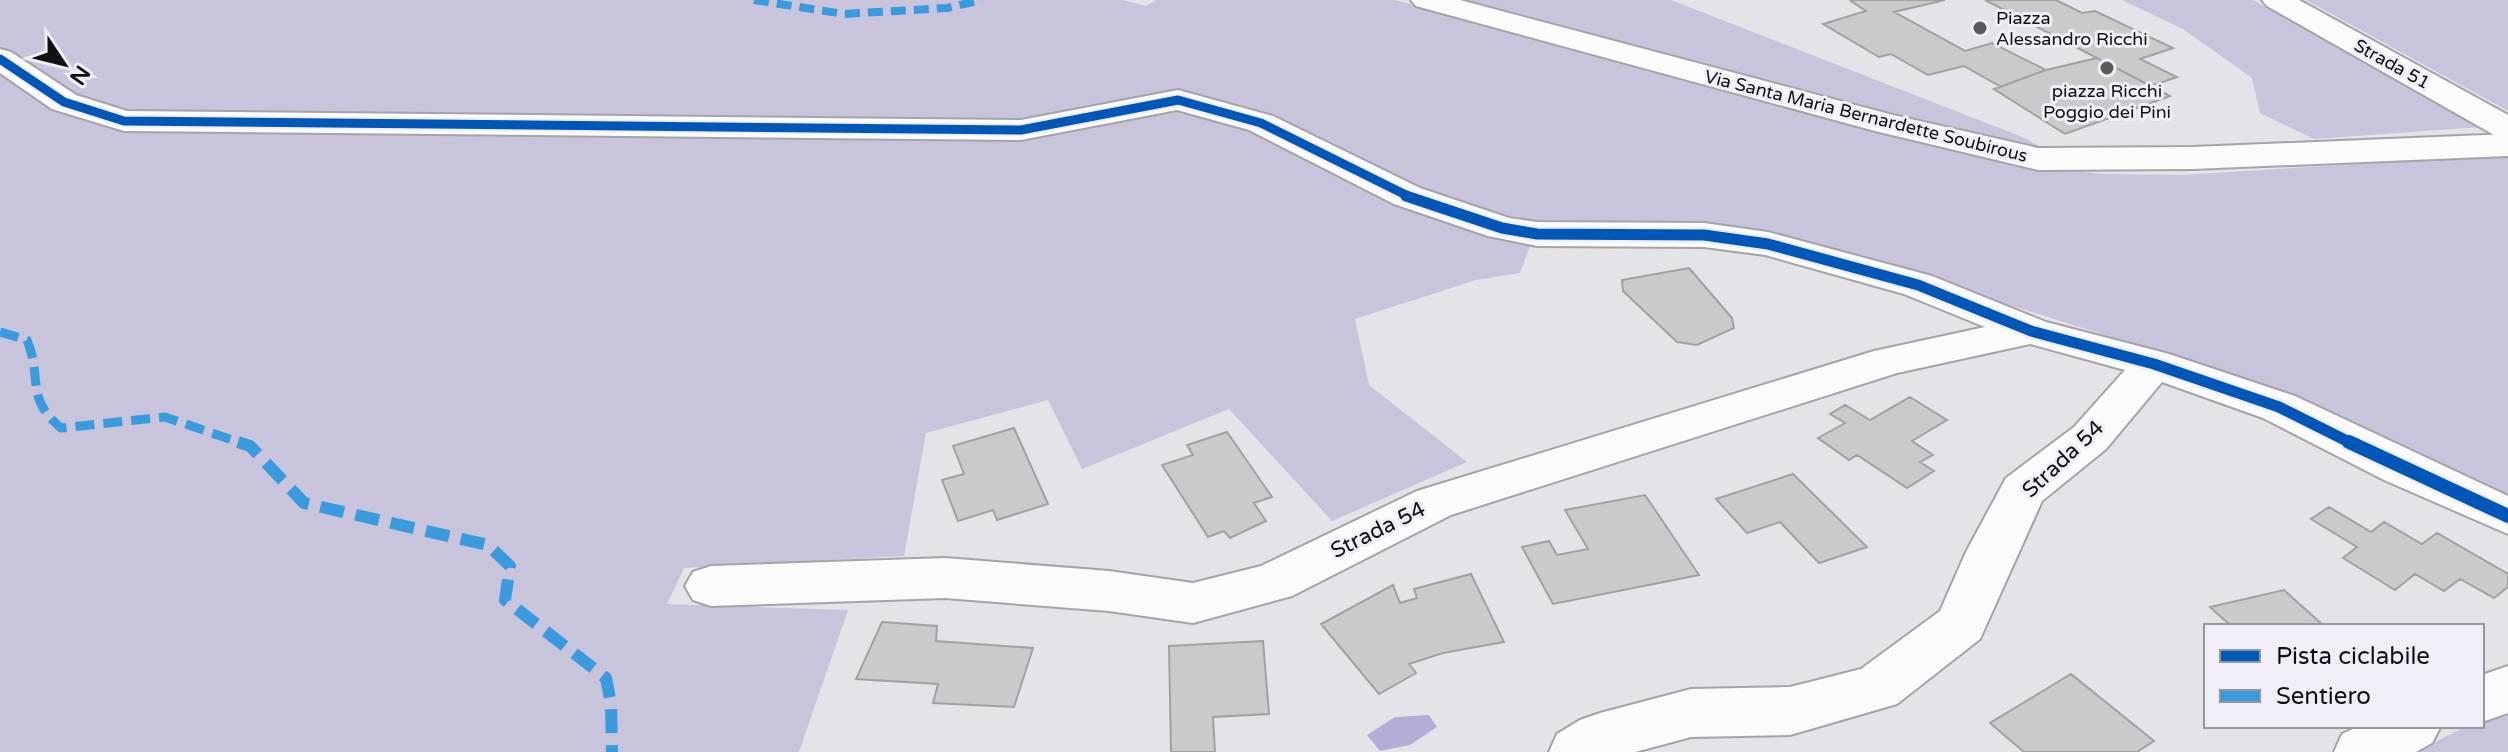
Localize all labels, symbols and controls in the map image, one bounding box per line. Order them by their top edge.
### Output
place label: Piazza Alessandro Ricchi [1996,7,2148,50]
marker: Piazza Alessandro Ricchi [1971,19,1989,37]
north arrow [24,24,104,104]
street label: Strada 51 [2350,34,2434,94]
marker: piazza Ricchi Poggio dei Pini [2098,59,2116,77]
text: N [64,60,95,90]
street label: Via Santa Maria Bernardette Soubirous [1702,65,2030,167]
place label: piazza Ricchi Poggio dei Pini [2043,80,2171,123]
street label: Strada 54 [2017,415,2109,503]
street label: Strada 54 [1327,496,1430,564]
legend [2204,624,2484,728]
text: Pista ciclabile [2276,642,2430,671]
text: Sentiero [2276,682,2371,711]

